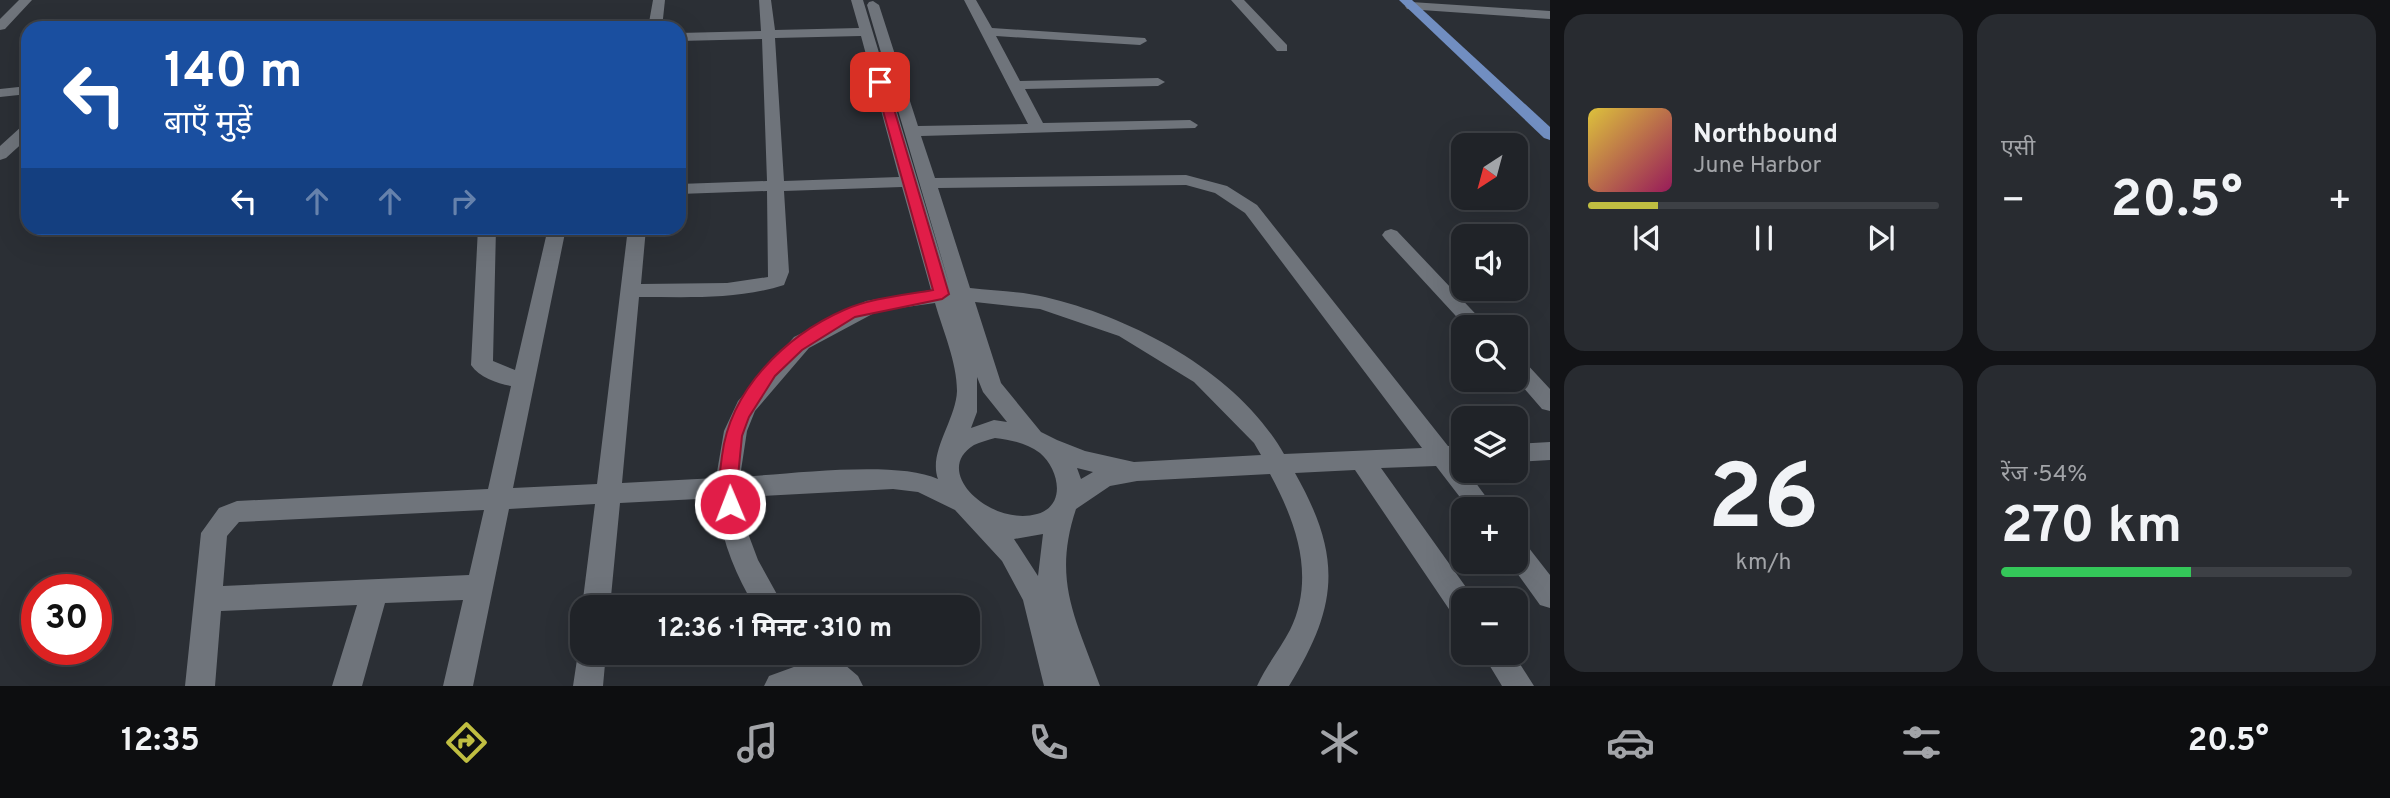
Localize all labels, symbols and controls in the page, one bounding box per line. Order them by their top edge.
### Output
text: 140 m [164,43,303,105]
icon: left [49,49,140,140]
pin [850,52,910,112]
icon: arrive [861,63,899,101]
text: बाएँ मुड़ें [164,105,252,145]
text: Northbound [1693,119,1838,152]
north arrow [1451,133,1528,210]
map controls [1451,133,1528,665]
text: एसी [2001,135,2035,164]
text: June Harbor [1693,152,1821,181]
text: 20.5° [2110,169,2243,235]
text: − [2001,178,2026,227]
text: + [2327,178,2352,227]
icon: left [225,182,263,220]
icon: ahead [298,182,336,220]
icon: ahead [371,182,409,220]
icon: right [444,182,482,220]
icon: previous [1628,219,1666,257]
icon: pause [1745,219,1783,257]
icon: next [1862,219,1900,257]
button: sound [1451,224,1528,301]
button: search [1451,315,1528,392]
button: layers [1451,406,1528,483]
text: 26 [1708,446,1819,561]
text: रेंज · 54% [2001,461,2087,490]
position arrow [693,467,767,541]
text: 270 km [2001,495,2182,561]
button: + [1451,497,1528,574]
text: km/h [1736,549,1791,578]
speed limit sign: 30 [21,574,112,665]
button: − [1451,588,1528,665]
text: 12:36 · 1 मिनट · 310 m [658,613,892,646]
icon: directions [442,718,491,767]
icon: music [733,718,782,767]
icon: phone [1024,718,1073,767]
icon: climate [1315,718,1364,767]
icon: car [1606,718,1655,767]
icon: filters [1897,718,1946,767]
text: 12:35 [121,722,200,762]
text: 20.5° [2188,722,2269,762]

